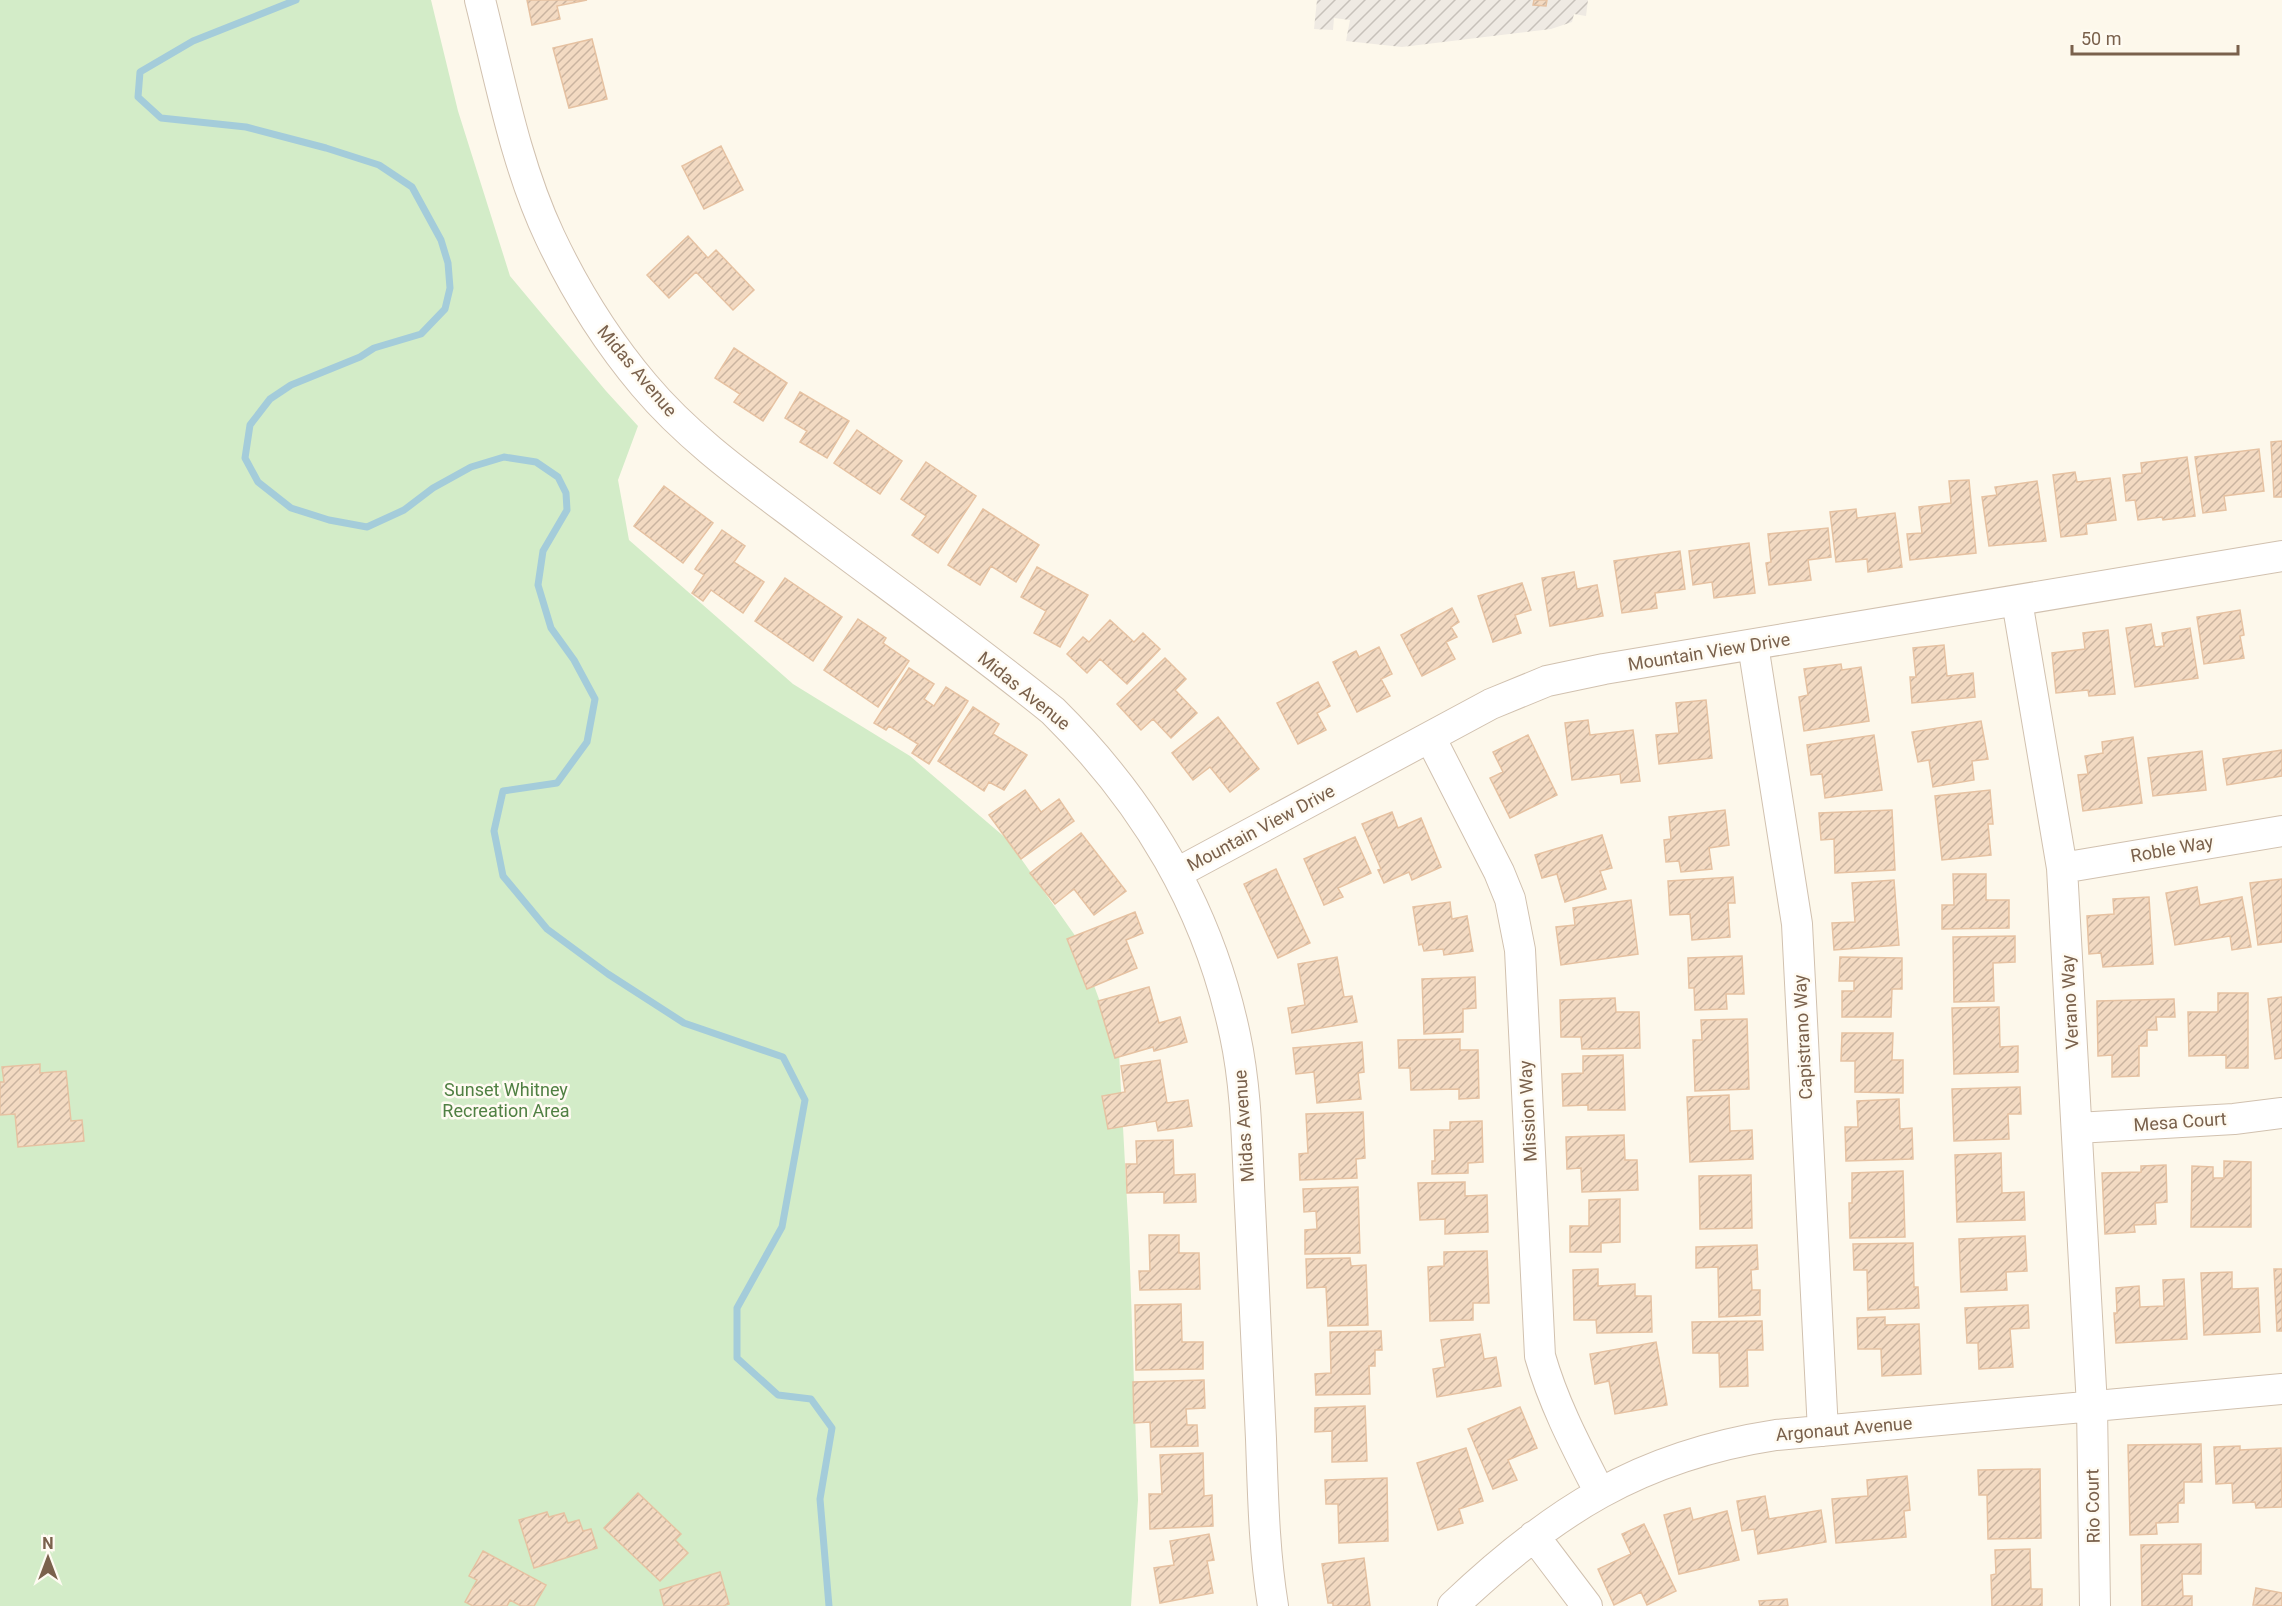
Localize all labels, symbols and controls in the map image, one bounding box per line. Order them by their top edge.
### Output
scale bar [2072,18,2238,56]
text: 50 m [2081,28,2121,49]
street label: Midas Avenue [593,321,682,421]
street label: Mountain View Drive [1626,628,1792,675]
street label: Midas Avenue [974,647,1075,734]
street label: Mountain View Drive [1183,780,1338,875]
street label: Roble Way [2129,831,2215,866]
street label: Verano Way [2057,954,2082,1050]
street label: Capistrano Way [1789,973,1816,1100]
street label: Mission Way [1514,1059,1541,1162]
street label: Midas Avenue [1229,1069,1258,1183]
park label: Sunset Whitney Recreation Area [442,1079,570,1121]
street label: Mesa Court [2133,1108,2227,1135]
street label: Argonaut Avenue [1775,1412,1913,1445]
street label: Rio Court [2081,1468,2104,1543]
north arrow [18,1528,78,1588]
text: N [42,1534,54,1553]

